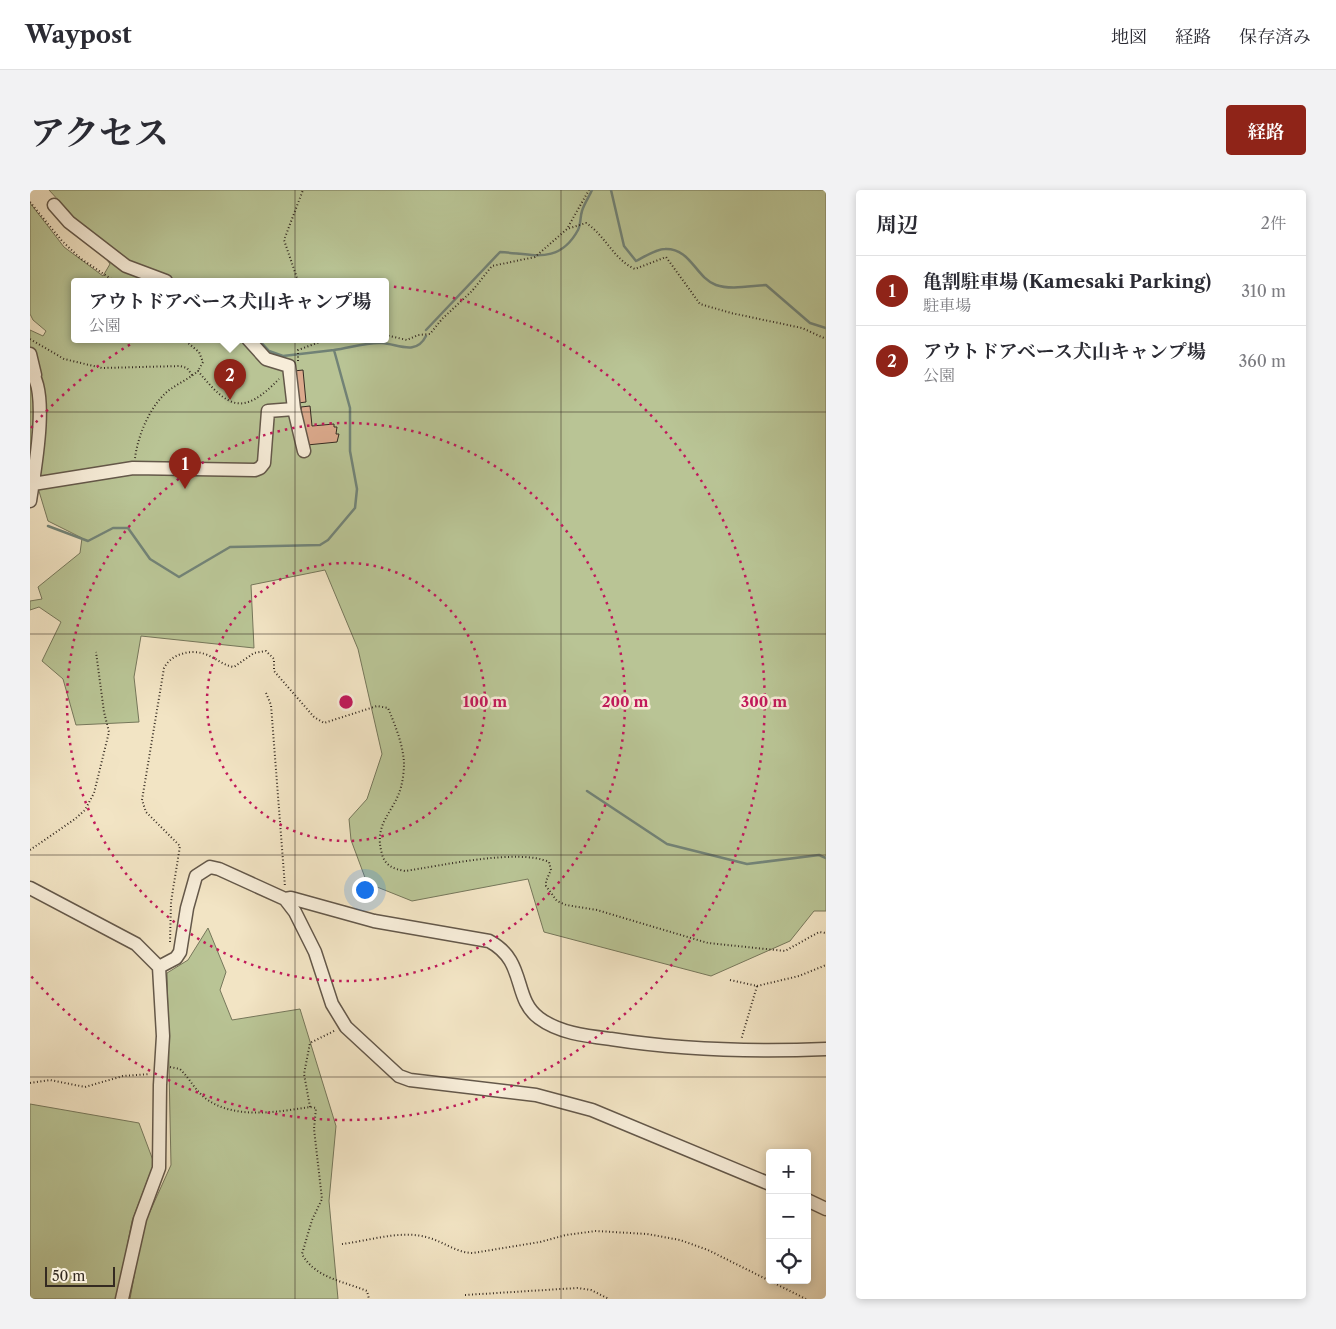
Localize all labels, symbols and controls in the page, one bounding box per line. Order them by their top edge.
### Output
text: Waypost [25,20,132,49]
text: 地図 [1111,26,1147,48]
text: 経路 [1175,26,1211,48]
text: 保存済み [1239,26,1311,48]
button: 経路 [1226,105,1306,155]
text: アクセス [30,111,169,154]
text: 周辺 [876,212,918,237]
text: 2件 [1261,213,1286,233]
text: 亀割駐車場 (Kamesaki Parking) [923,270,1211,293]
popup [71,278,389,343]
text: 1 [888,281,896,301]
text: 310 m [1241,281,1286,301]
text: アウトドアベース犬山キャンプ場 [89,290,371,313]
text: 駐車場 [923,295,971,315]
text: 公園 [89,315,121,335]
text: アウトドアベース犬山キャンプ場 [923,340,1206,363]
text: 2 [887,351,897,371]
text: 360 m [1239,351,1286,371]
pin: 2 [214,359,246,400]
text: 公園 [923,365,955,385]
pin: 1 [169,448,201,489]
text: 100 m [463,692,507,711]
text: 200 m [602,692,648,711]
text: 300 m [741,692,787,711]
centre of rings [337,693,355,711]
your location [352,877,378,903]
map controls [766,1149,811,1284]
button: + [766,1149,811,1194]
button: − [766,1194,811,1239]
button: locate [766,1239,811,1284]
scale bar [45,1264,115,1287]
text: 50 m [52,1267,85,1285]

